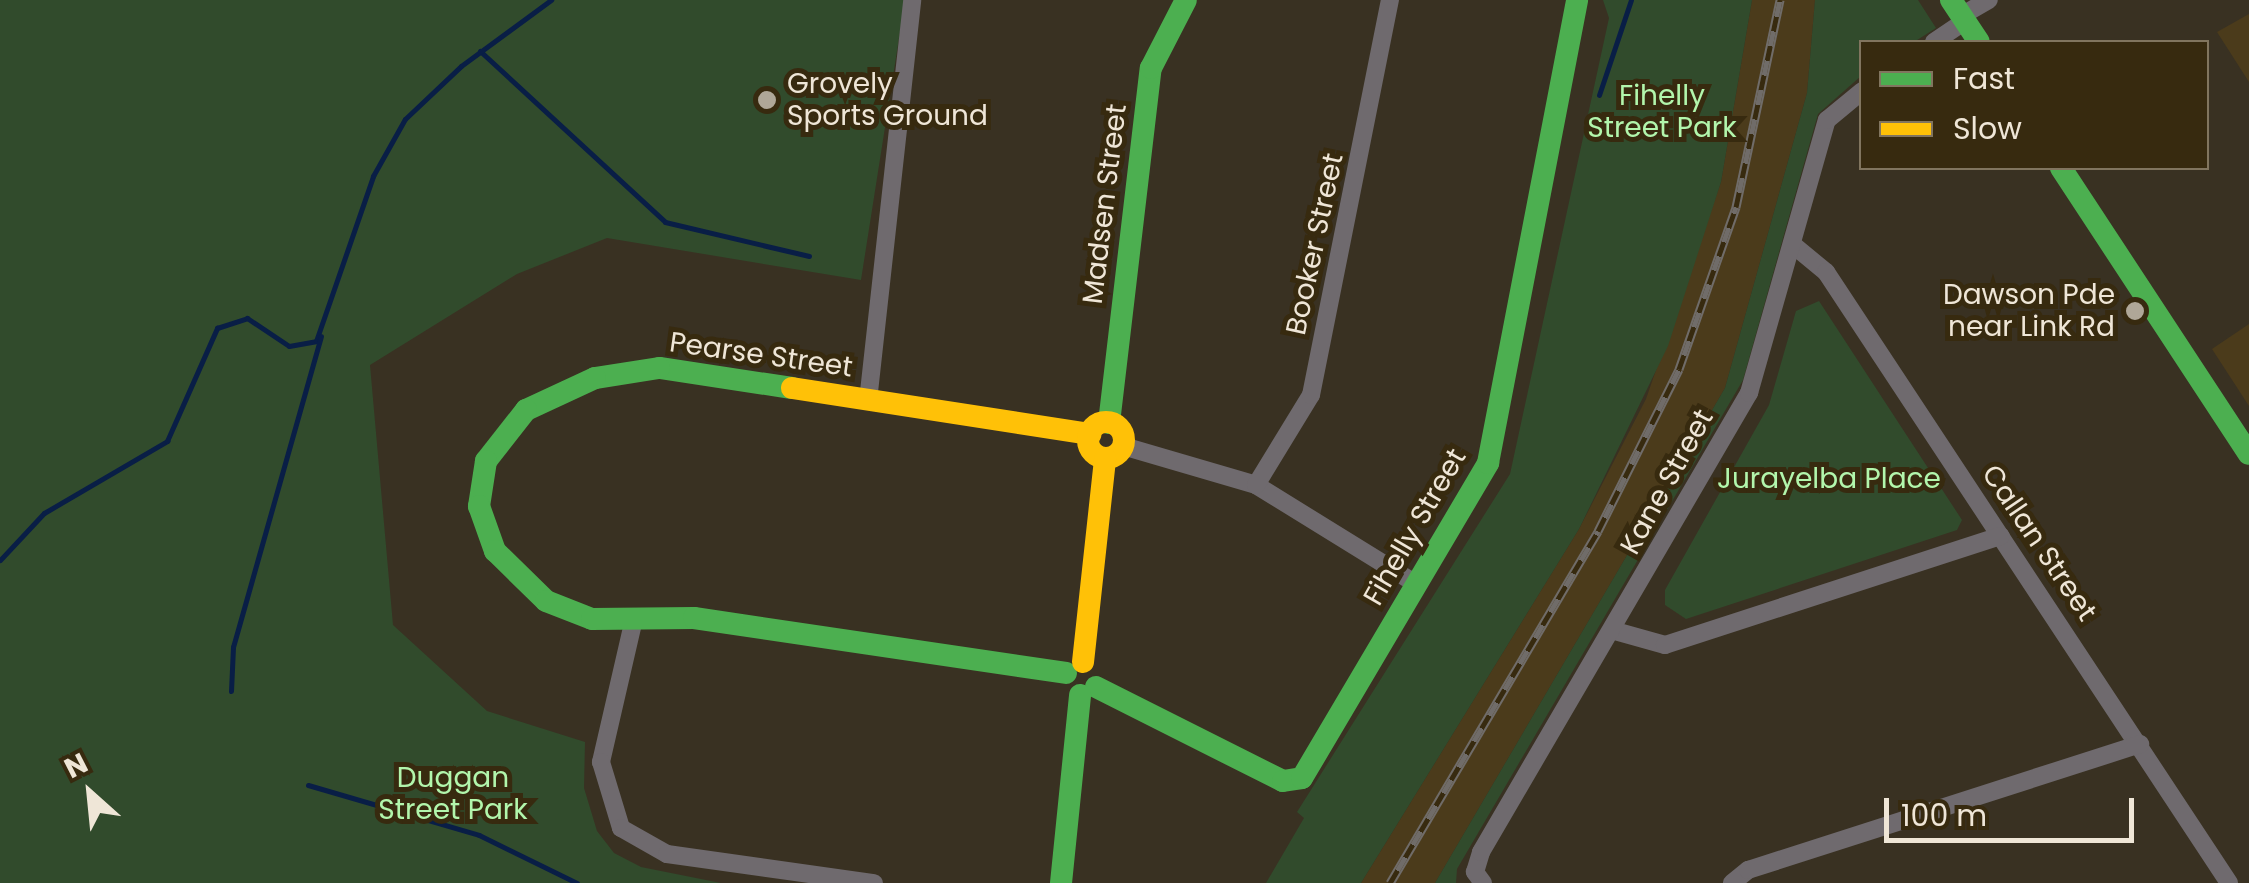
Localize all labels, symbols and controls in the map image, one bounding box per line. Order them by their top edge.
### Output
legend [1859,40,2209,170]
text: Fast [1953,57,2015,100]
place label: Grovely Sports Ground [787,67,988,133]
park label: Fihelly Street Park [1587,79,1737,145]
marker: Grovely Sports Ground [756,89,778,111]
street label: Madsen Street [1076,102,1134,306]
text: Slow [1953,107,2022,150]
street label: Booker Street [1279,150,1351,338]
place label: Dawson Pde near Link Rd [1943,278,2115,344]
marker: Dawson Pde near Link Rd [2124,300,2146,322]
street label: Pearse Street [667,326,855,384]
street label: Kane Street [1613,404,1721,560]
street label: Fihelly Street [1357,443,1473,611]
street label: Callan Street [1975,459,2103,627]
park label: Jurayelba Place [1717,462,1941,496]
north arrow [40,743,140,843]
text: N [58,744,94,788]
park label: Duggan Street Park [378,761,528,827]
scale bar [1889,778,2139,840]
text: 100 m [1901,794,1987,837]

